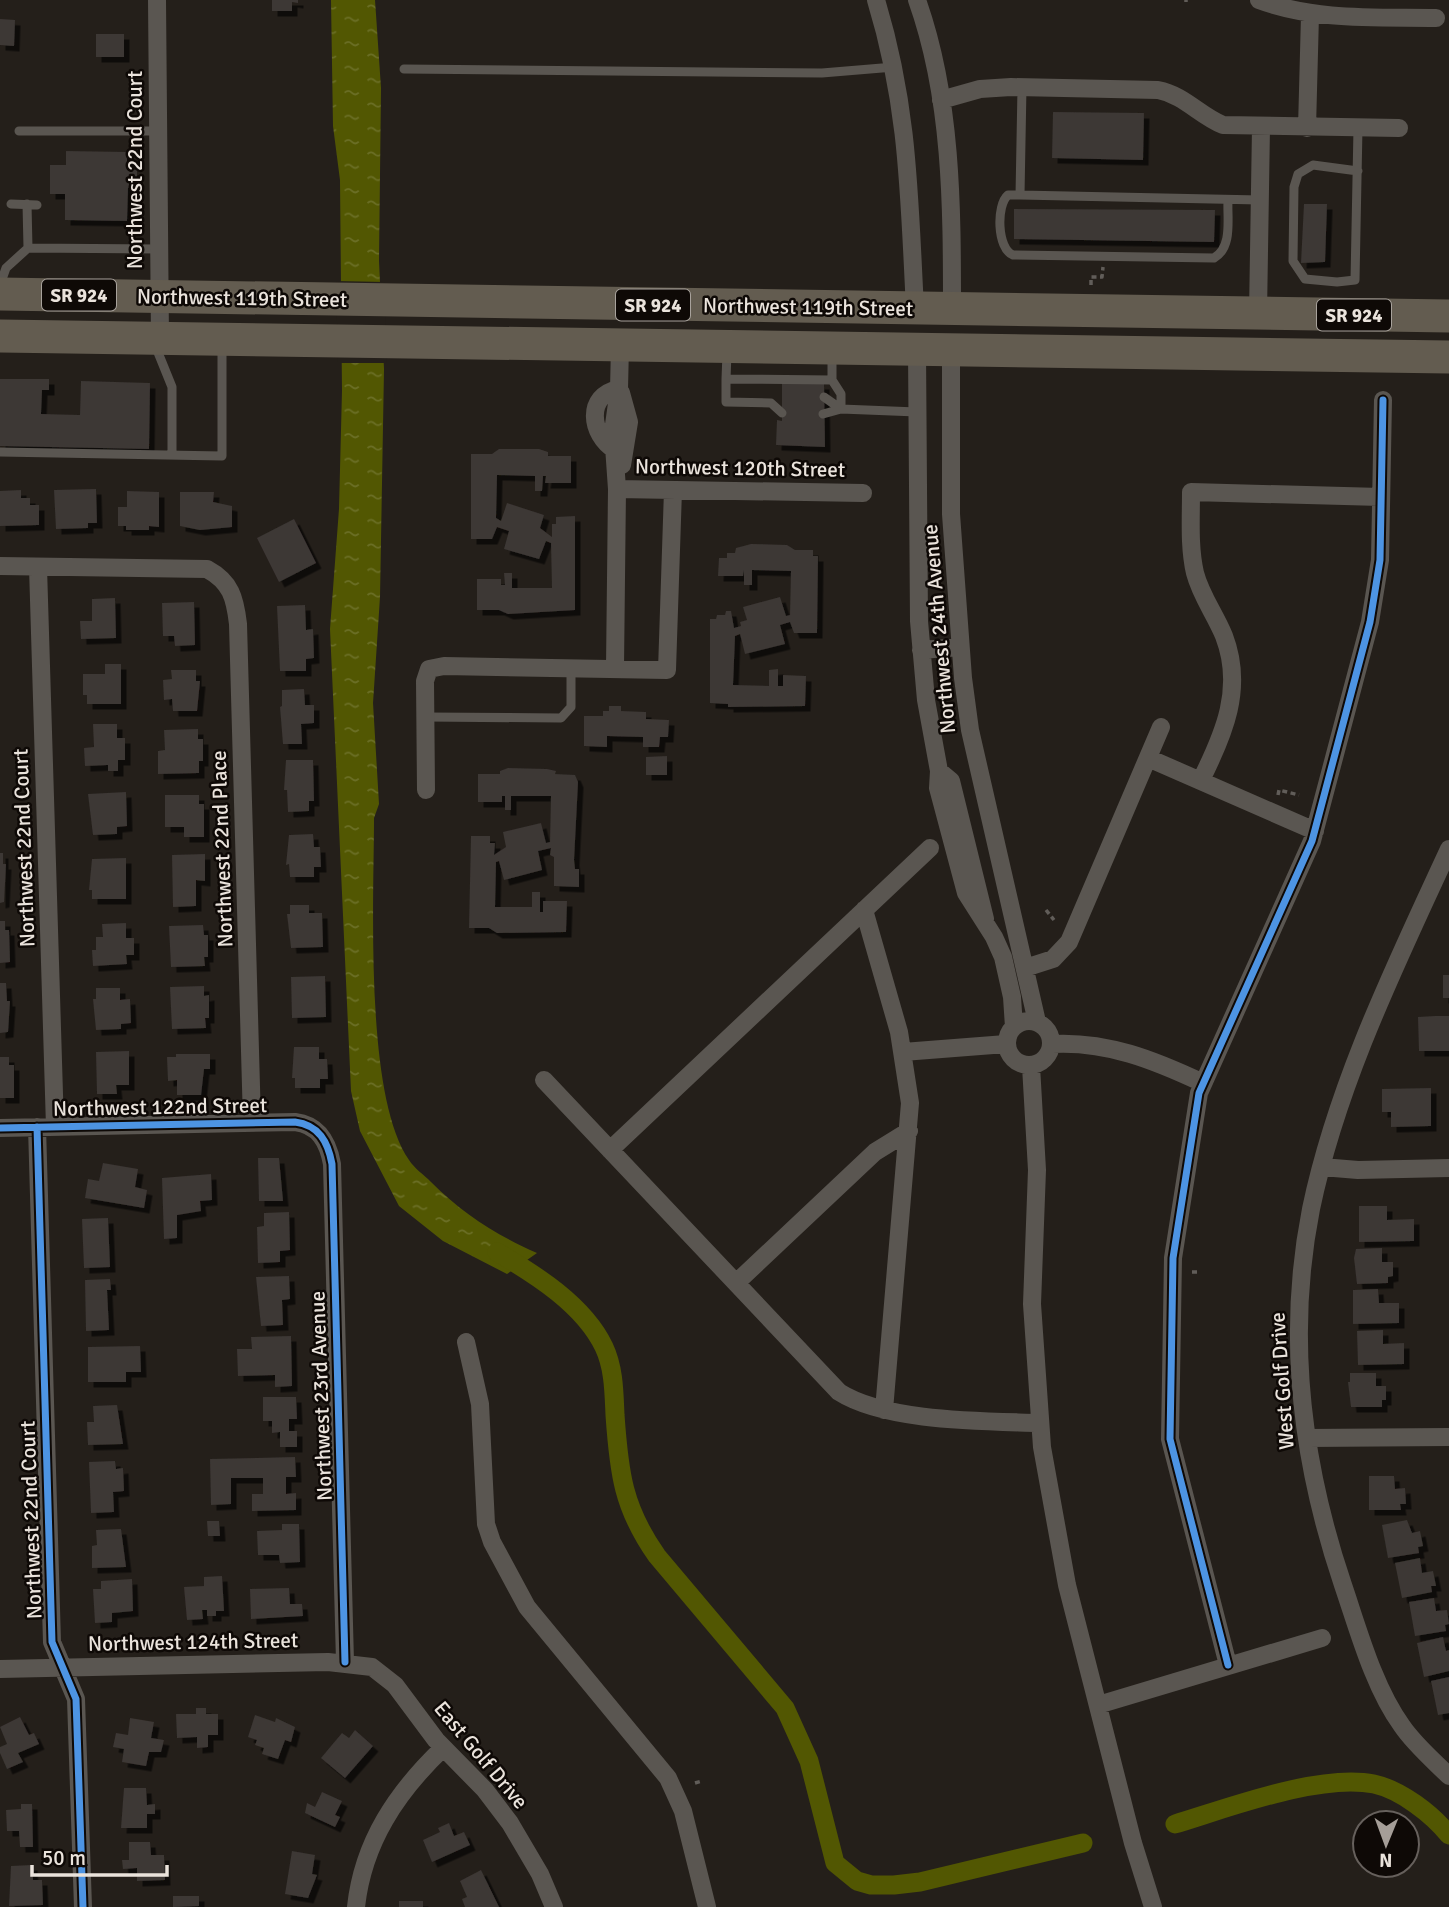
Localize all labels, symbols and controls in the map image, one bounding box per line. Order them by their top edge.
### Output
street label: Northwest 22nd Court [122,71,148,269]
road number: SR 924 [42,280,116,310]
street label: Northwest 119th Street [137,283,347,313]
road number: SR 924 [616,290,690,320]
street label: Northwest 119th Street [703,292,913,322]
road number: SR 924 [1317,300,1391,330]
street label: Northwest 120th Street [635,453,845,483]
street label: Northwest 24th Avenue [917,523,961,735]
street label: Northwest 22nd Court [8,748,40,948]
street label: Northwest 22nd Place [206,750,238,948]
street label: Northwest 122nd Street [53,1092,267,1122]
street label: Northwest 23rd Avenue [304,1291,338,1501]
street label: West Golf Drive [1264,1311,1300,1451]
street label: Northwest 22nd Court [15,1420,47,1620]
street label: Northwest 124th Street [88,1627,298,1657]
street label: East Golf Drive [428,1696,534,1814]
north arrow [1351,1809,1421,1879]
scale bar [32,1834,166,1878]
text: 50 m [42,1845,86,1871]
text: N [1379,1848,1393,1872]

